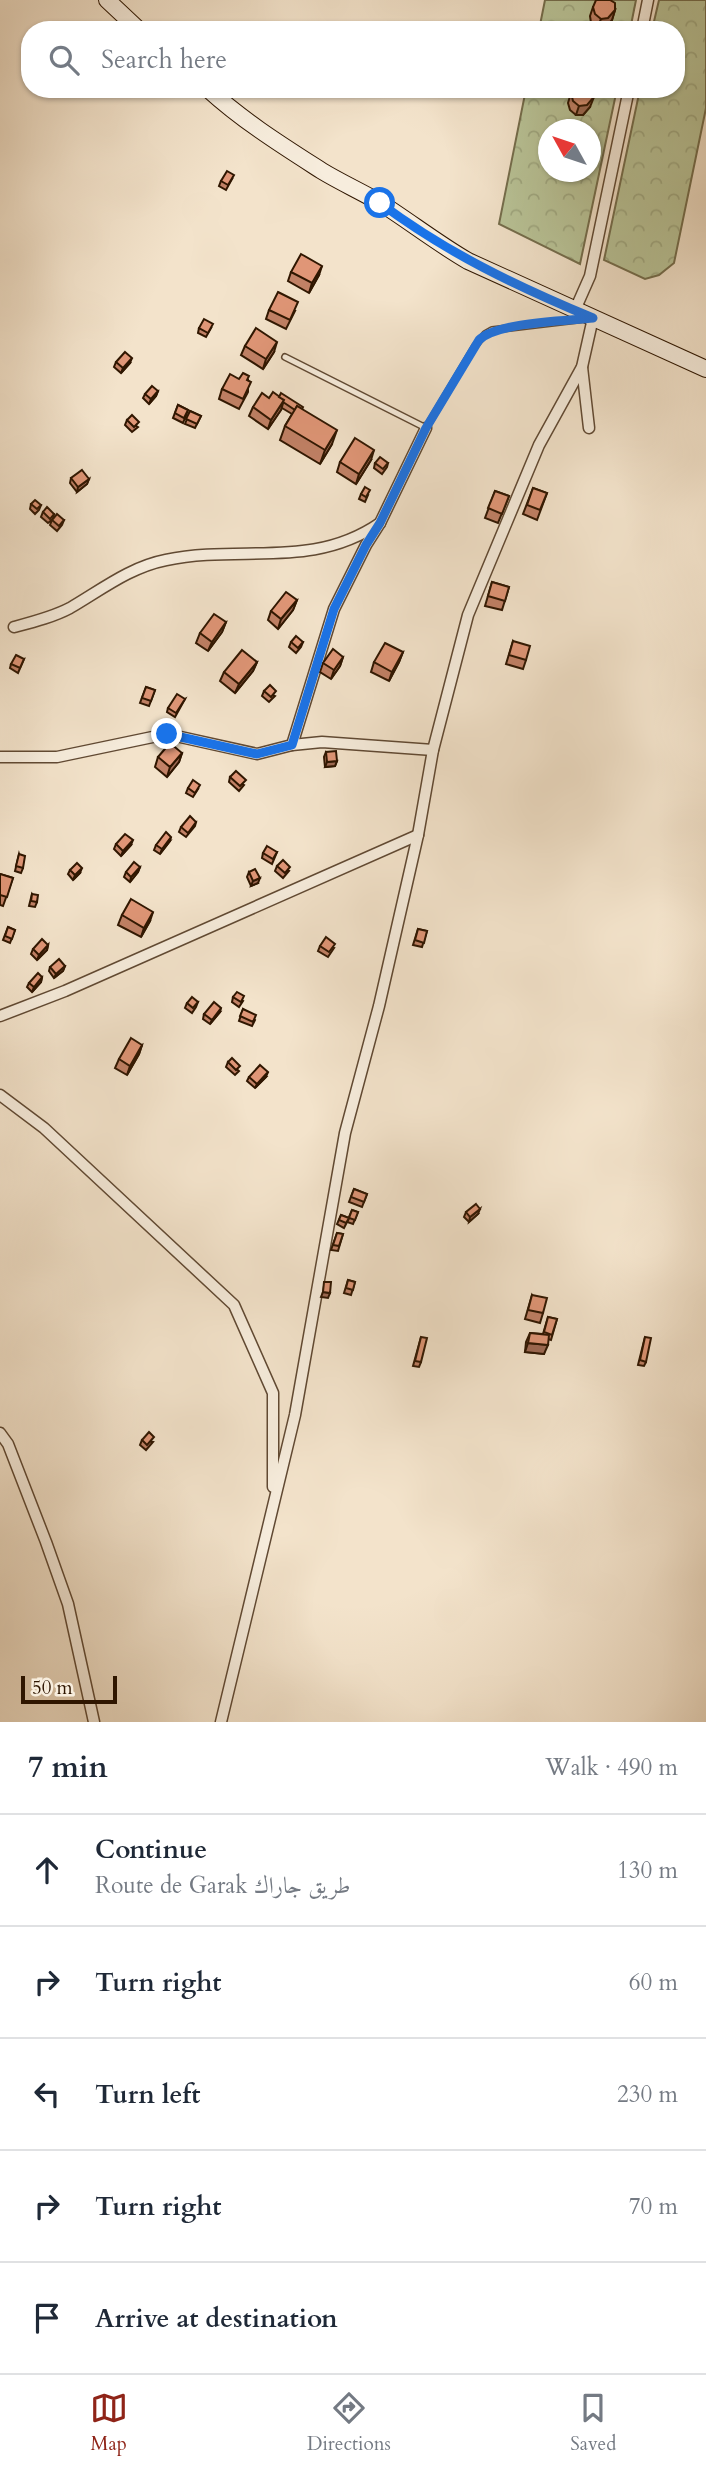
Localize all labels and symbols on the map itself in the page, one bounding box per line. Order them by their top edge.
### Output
north arrow [538,119,601,182]
route start [364,187,395,218]
route end [151,718,182,749]
scale bar [21,1673,117,1705]

